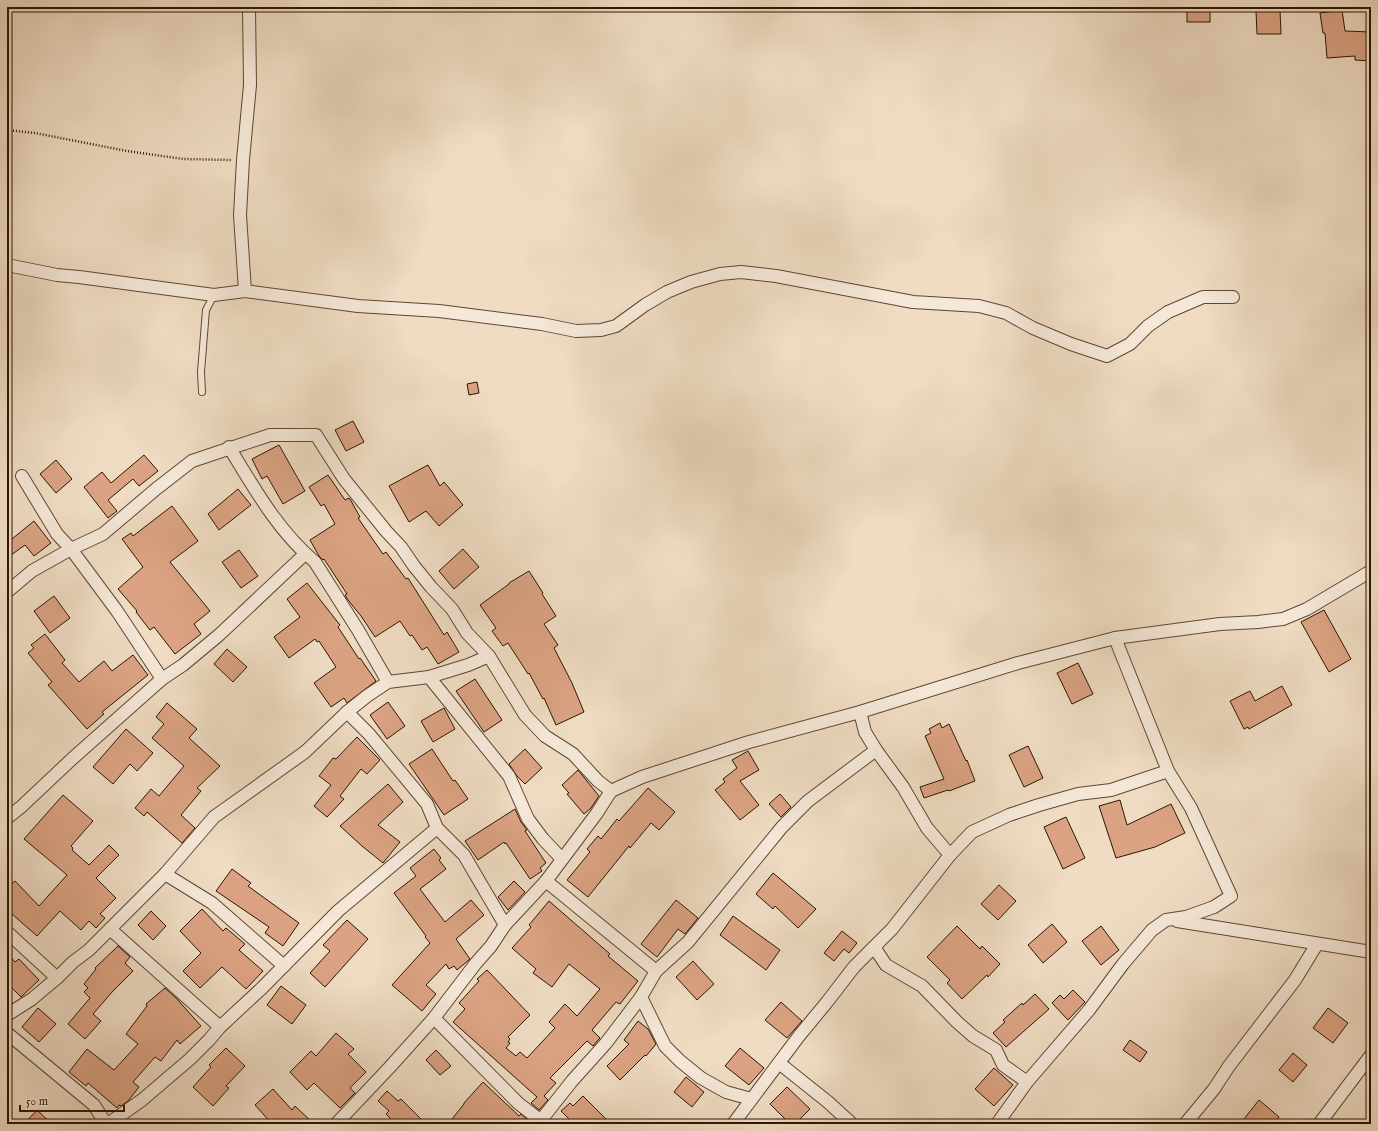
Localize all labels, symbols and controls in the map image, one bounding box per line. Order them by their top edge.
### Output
scale bar [20,1087,124,1113]
text: 50 m [26,1094,48,1109]

